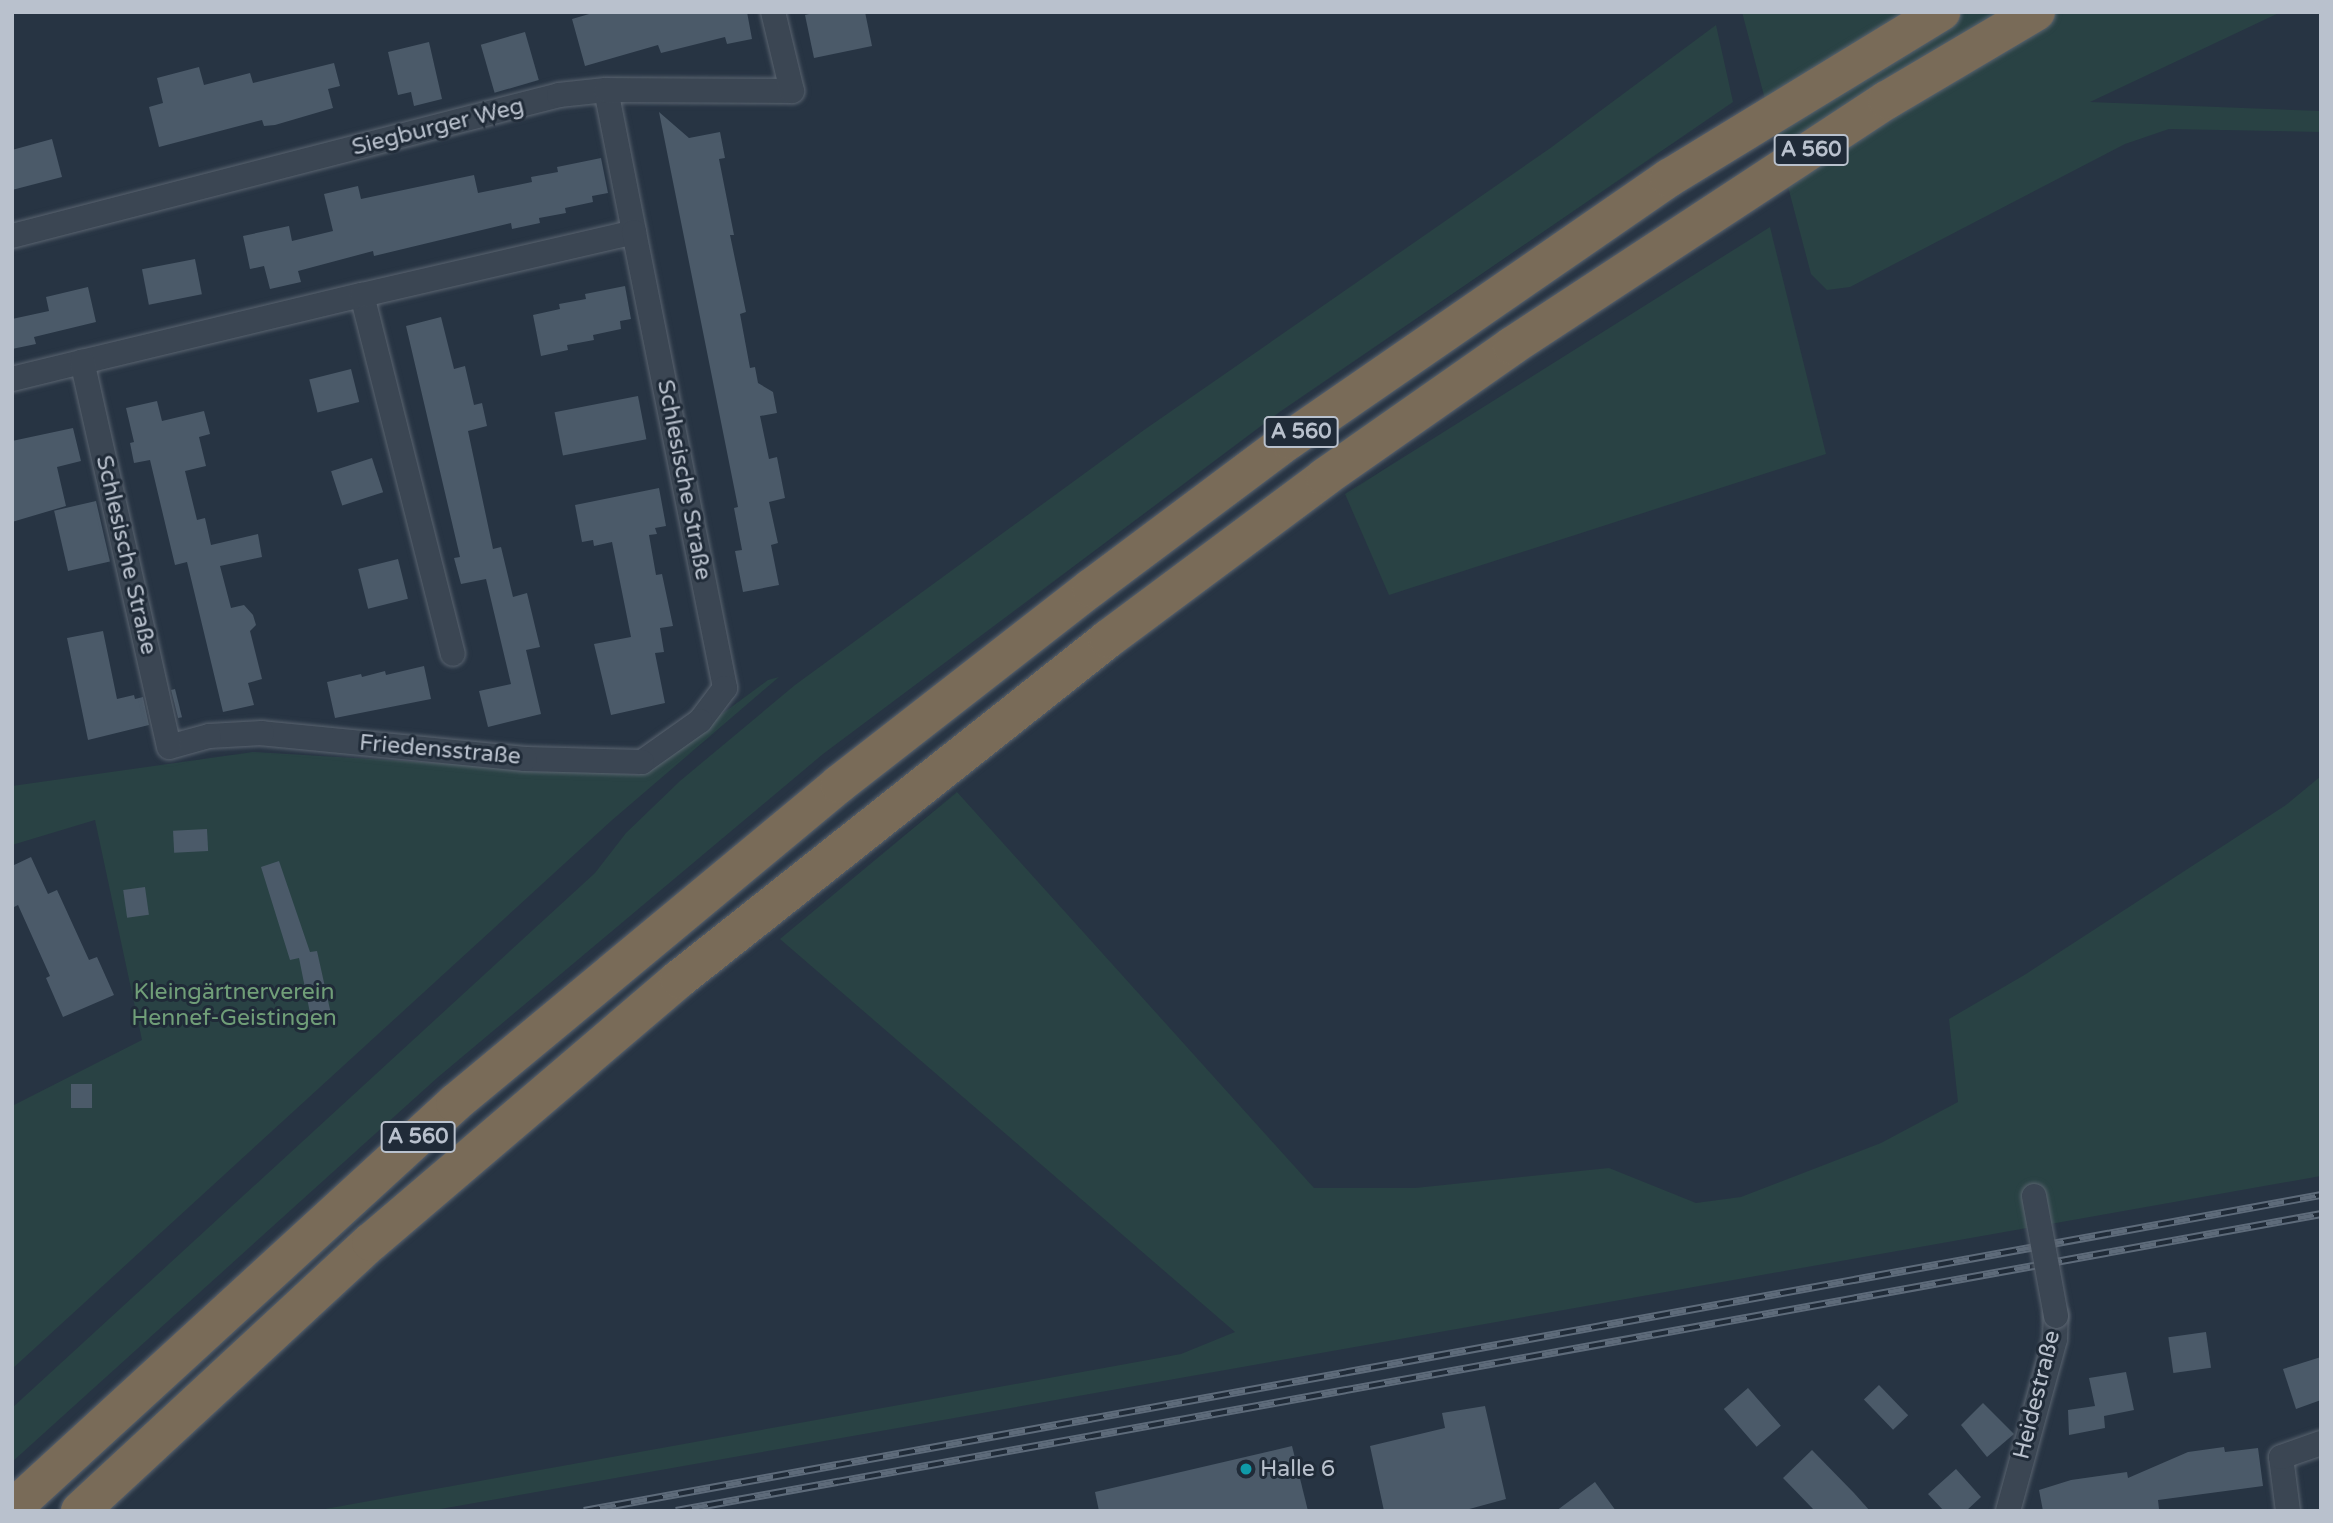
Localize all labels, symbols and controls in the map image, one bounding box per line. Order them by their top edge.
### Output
street label: Siegburger Weg [349,92,527,162]
road number: A 560 [1772,132,1850,168]
street label: Schlesische Straße [651,378,717,582]
road number: A 560 [1262,414,1340,450]
street label: Schlesische Straße [90,453,162,657]
street label: Friedensstraße [358,729,522,771]
park label: Kleingärtnerverein Hennef-Geistingen [131,978,337,1032]
road number: A 560 [380,1120,457,1154]
street label: Heidestraße [2008,1328,2066,1462]
place label: Halle 6 [1260,1455,1335,1483]
marker: Halle 6 [1238,1461,1254,1477]

